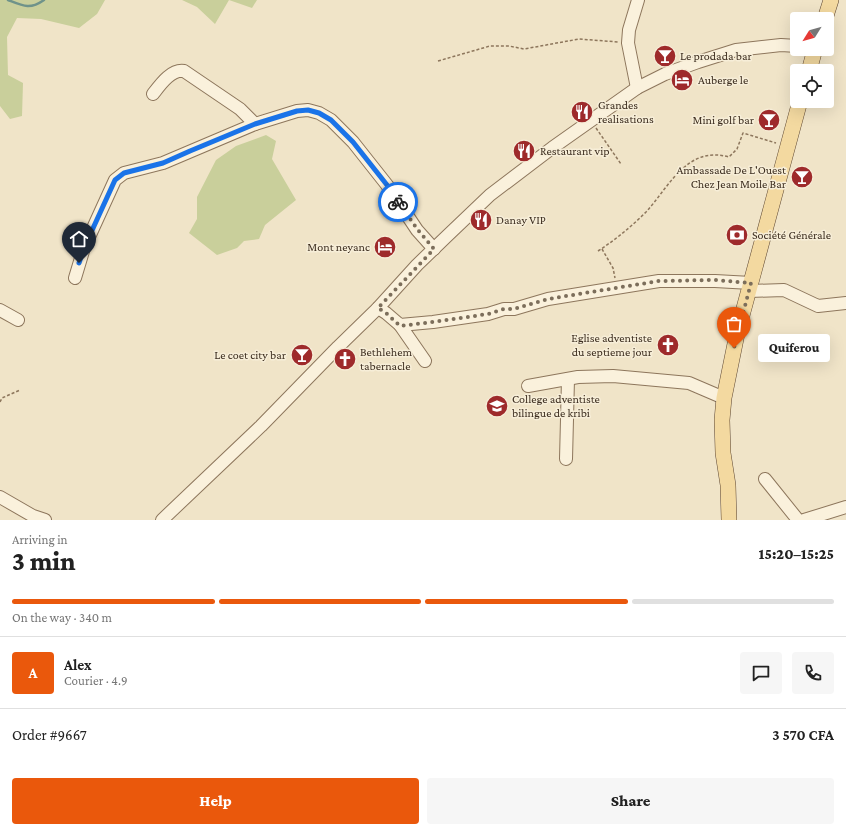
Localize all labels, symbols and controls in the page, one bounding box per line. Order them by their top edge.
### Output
north arrow [790,12,834,56]
map controls [790,12,834,108]
bar icon: Le prodada bar [652,43,678,69]
place label: Le prodada bar [680,49,752,63]
button: locate [790,64,834,108]
hotel icon: Auberge le [669,67,695,93]
place label: Auberge le [698,73,748,87]
place label: Grandes realisations [598,98,654,126]
restaurant icon: Grandes realisations [569,99,595,125]
bar icon: Mini golf bar [756,107,782,133]
place label: Mini golf bar [692,113,755,127]
restaurant icon: Restaurant vip [511,138,537,164]
place label: Restaurant vip [540,144,610,158]
place label: Ambassade De L'Ouest Chez Jean Moile Bar [676,163,787,191]
bar icon: Ambassade De L'Ouest Chez Jean Moile Bar [789,164,815,190]
courier [378,182,418,222]
icon: bike [387,191,409,213]
restaurant icon: Danay VIP [468,207,494,233]
place label: Danay VIP [496,213,546,227]
pin [62,222,96,263]
bank icon: Société Générale [724,222,750,248]
icon: home [68,228,90,250]
place label: Société Générale [752,228,831,242]
hotel icon: Mont neyanc [372,234,398,260]
place label: Mont neyanc [307,240,370,254]
pin [717,307,751,348]
icon: bag [723,313,745,335]
place label: Eglise adventiste du septieme jour [571,331,653,359]
church icon: Eglise adventiste du septieme jour [655,332,681,358]
callout: Quiferou [758,334,830,362]
text: Quiferou [769,340,819,355]
bar icon: Le coet city bar [289,342,315,368]
place label: Bethlehem tabernacle [360,345,412,373]
church icon: Bethlehem tabernacle [332,346,358,372]
place label: Le coet city bar [214,348,287,362]
place label: College adventiste bilingue de kribi [512,392,600,420]
school or university icon: College adventiste bilingue de kribi [484,393,510,419]
text: Arriving in [12,532,68,547]
text: 15:20–15:25 [759,546,834,562]
text: 3 min [12,547,75,576]
text: On the way · 340 m [12,610,112,625]
button: chat [740,652,782,694]
button: phone [792,652,834,694]
text: Alex [64,657,92,673]
text: A [29,665,37,681]
text: Courier · 4.9 [64,673,128,688]
text: Order #9667 [12,727,87,743]
text: 3 570 CFA [772,727,834,743]
button: Help [12,778,419,824]
button: Share [427,778,834,824]

